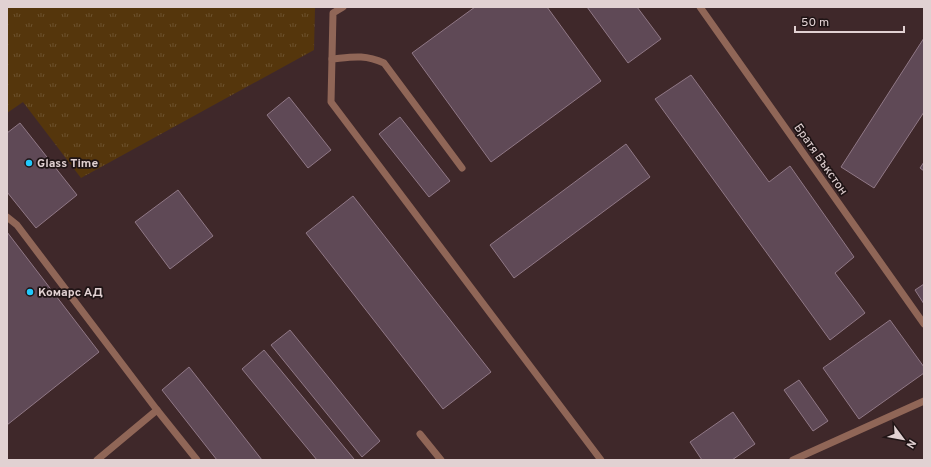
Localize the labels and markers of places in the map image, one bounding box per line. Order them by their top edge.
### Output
place label: Glass Time [37,156,98,172]
marker: Glass Time [24,158,34,168]
place label: Комарс АД [38,285,103,301]
marker: Комарс АД [25,287,35,297]

